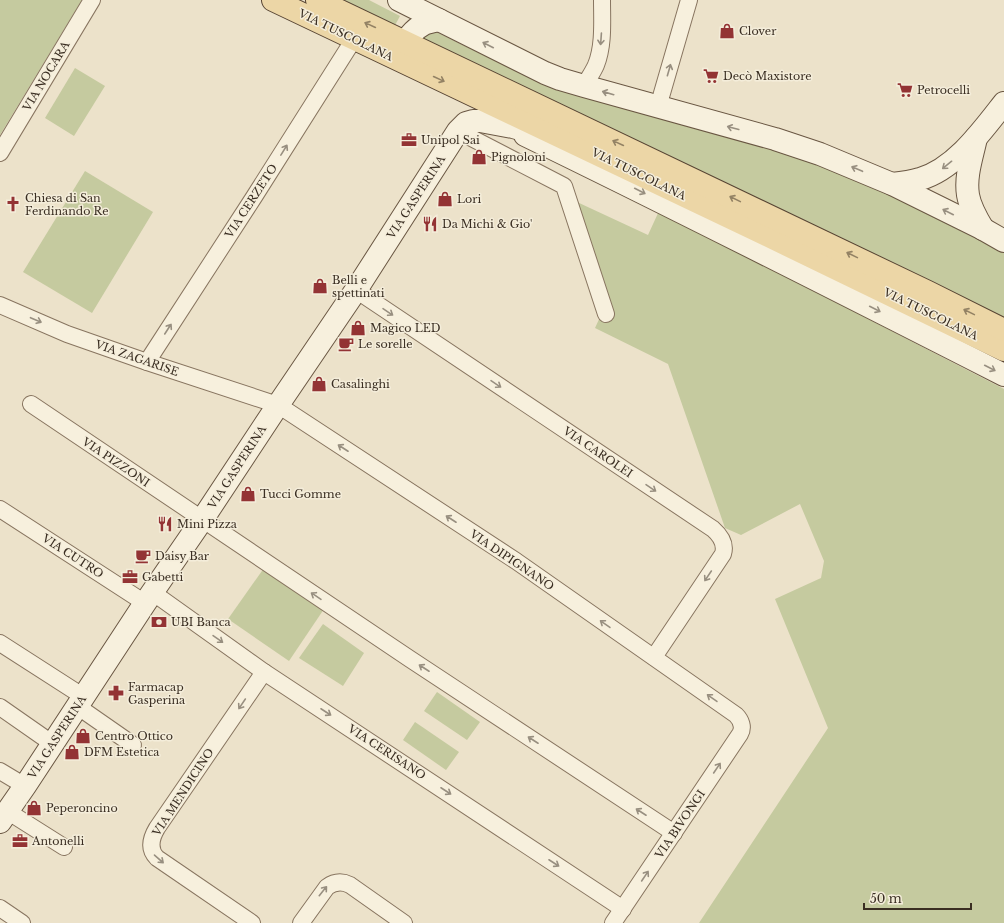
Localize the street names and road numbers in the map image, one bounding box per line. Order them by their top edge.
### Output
street label: VIA TUSCOLANA [296,6,396,64]
street label: VIA NOCARA [19,38,73,114]
street label: VIA TUSCOLANA [589,145,689,203]
street label: VIA GASPERINA [383,152,448,242]
street label: VIA CERZETO [221,161,280,241]
street label: VIA TUSCOLANA [881,285,981,343]
street label: VIA ZAGARISE [92,337,181,379]
street label: VIA GASPERINA [204,422,269,512]
street label: VIA CAROLEI [560,423,636,481]
street label: VIA PIZZONI [79,434,153,490]
street label: VIA DIPIGNANO [466,526,557,593]
street label: VIA CUTRO [39,530,106,581]
street label: VIA GASPERINA [24,692,89,782]
street label: VIA CERISANO [345,721,429,782]
street label: VIA MENDICINO [149,745,217,839]
street label: VIA BIVONGI [651,787,708,862]

